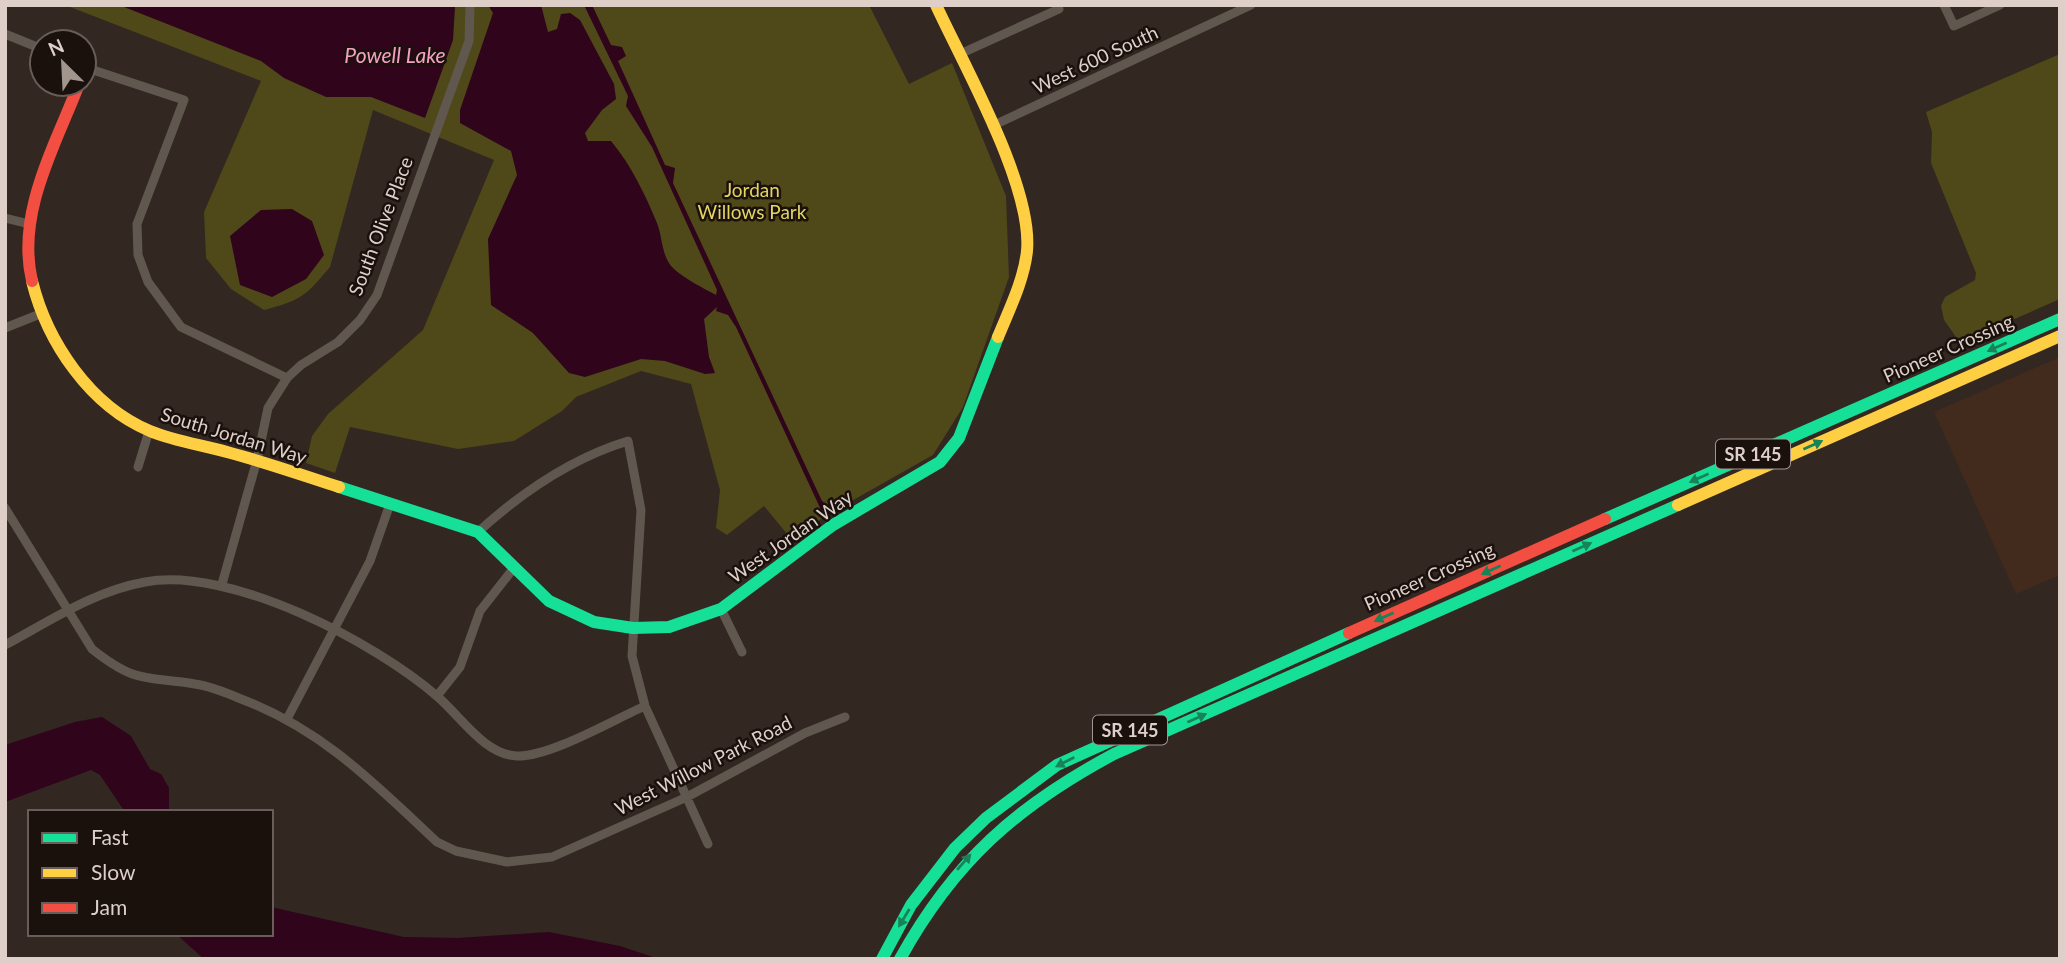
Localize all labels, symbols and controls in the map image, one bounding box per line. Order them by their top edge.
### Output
street label: West 600 South [1029,20,1161,98]
north arrow [28,28,98,98]
text: N [45,34,67,60]
water label: Powell Lake [344,42,446,67]
street label: South Olive Place [343,153,417,299]
park label: Jordan Willows Park [698,178,807,223]
street label: Pioneer Crossing [1879,309,2017,387]
one-way arrow [1987,341,2007,353]
street label: South Jordan Way [158,402,310,468]
one-way arrow [1803,439,1823,451]
road number: SR 145 [1716,440,1790,468]
one-way arrow [1689,473,1710,484]
street label: West Jordan Way [724,485,857,587]
street label: Pioneer Crossing [1360,537,1498,615]
one-way arrow [1572,541,1593,552]
one-way arrow [1481,564,1501,576]
one-way arrow [1374,611,1394,623]
street label: West Willow Park Road [611,710,795,820]
one-way arrow [1187,712,1207,724]
road number: SR 145 [1093,716,1167,744]
one-way arrow [1055,756,1075,767]
legend [28,810,273,936]
text: Fast [91,824,129,849]
one-way arrow [956,853,971,870]
text: Slow [91,859,136,884]
text: Jam [91,894,127,919]
one-way arrow [897,909,910,928]

